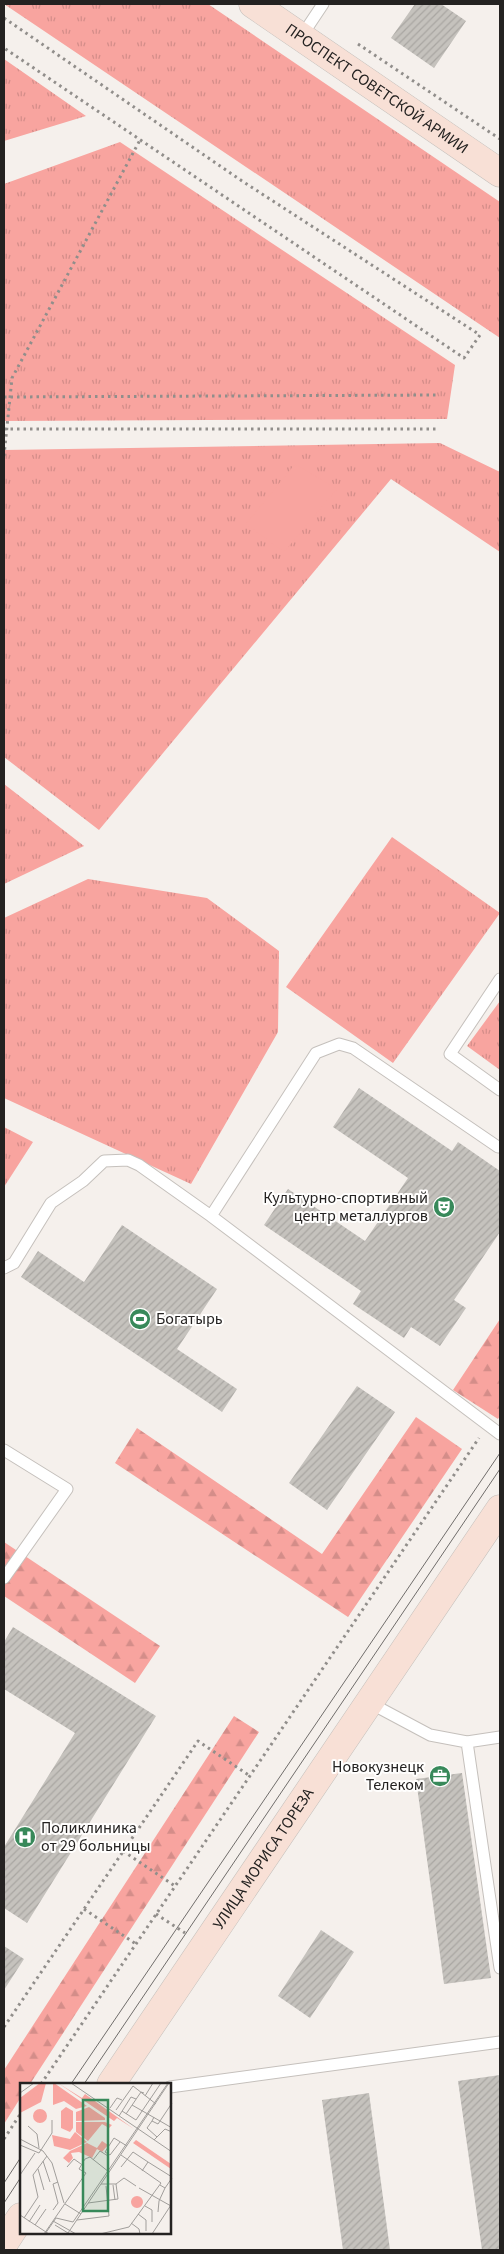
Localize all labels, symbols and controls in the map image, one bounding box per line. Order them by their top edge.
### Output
street label: ПРОСПЕКТ СОВЕТСКОЙ АРМИИ [281,18,473,159]
place label: Культурно-спортивный центр металлургов [263,1187,428,1227]
theatre icon: Культурно-спортивный центр металлургов [432,1195,456,1219]
sports icon: Богатырь [128,1307,152,1331]
place label: Богатырь [156,1308,223,1330]
place label: Новокузнецк Телеком [332,1756,424,1796]
office icon: Новокузнецк Телеком [428,1764,452,1788]
street label: УЛИЦА МОРИСА ТОРЕЗА [208,1783,319,1934]
place label: Поликлиника от 29 больницы [41,1817,151,1857]
hospital icon: Поликлиника от 29 больницы [13,1825,37,1849]
inset map [20,2083,171,2234]

